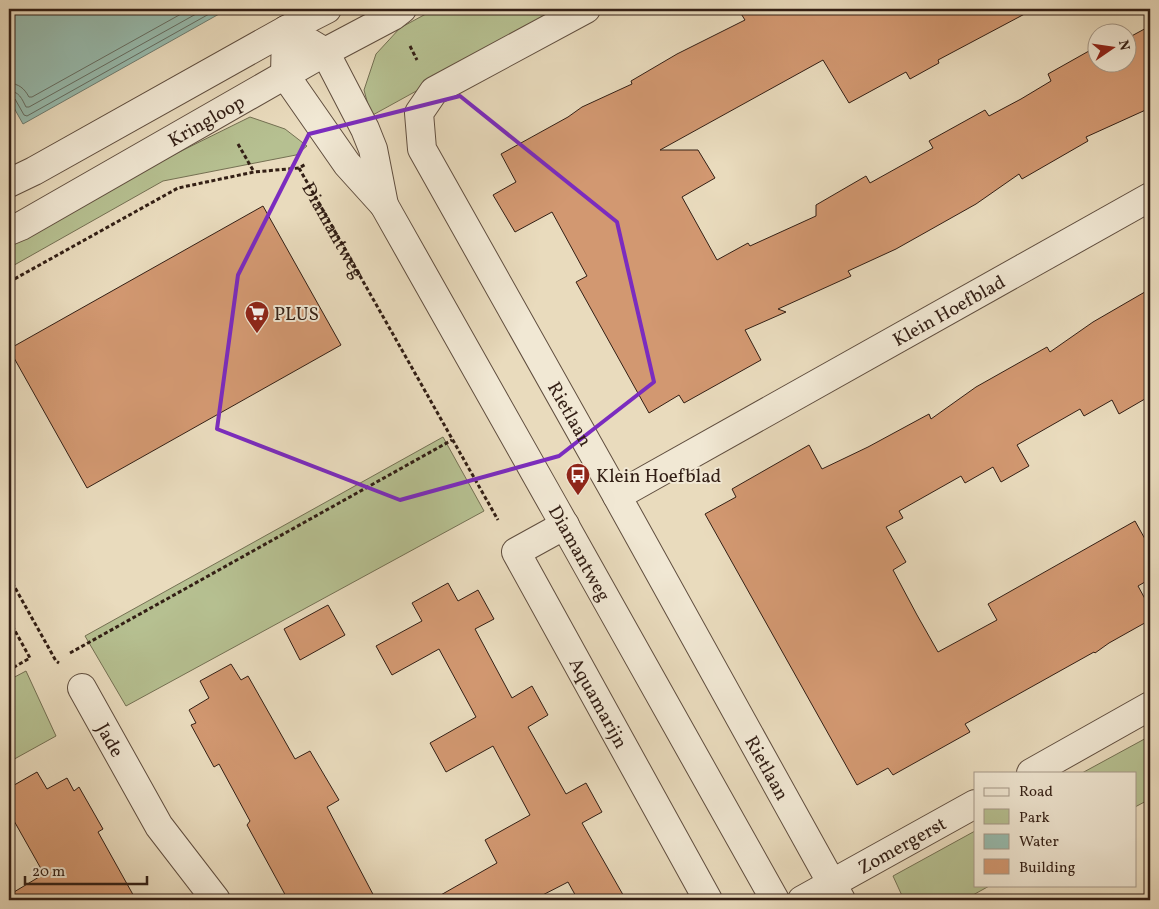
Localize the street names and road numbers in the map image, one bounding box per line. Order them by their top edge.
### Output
street label: Kringloop [164,90,250,154]
street label: Diamantweg [295,178,370,284]
street label: Klein Hoefblad [888,270,1010,354]
street label: Rietlaan [540,378,598,452]
street label: Diamantweg [541,501,616,607]
street label: Aquamarijn [562,654,633,754]
street label: Jade [89,719,129,762]
street label: Rietlaan [737,731,794,806]
street label: Zomergerst [854,811,952,881]

